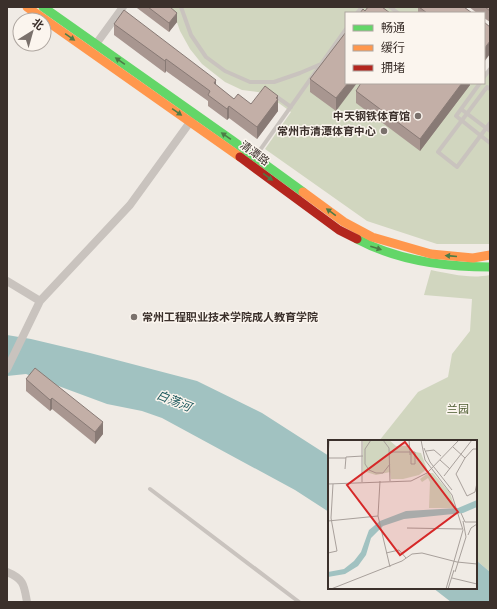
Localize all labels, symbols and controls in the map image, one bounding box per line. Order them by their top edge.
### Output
north arrow [12,12,52,52]
legend [345,12,485,84]
text: 北 [29,15,47,33]
text: 畅通 [381,20,405,36]
one-way arrow [65,33,76,41]
text: 缓行 [381,40,405,56]
one-way arrow [114,57,125,65]
text: 拥堵 [381,60,405,76]
one-way arrow [171,108,182,116]
place label: 中天钢铁体育馆 [333,109,410,123]
marker: 中天钢铁体育馆 [413,111,423,121]
place label: 常州市清潭体育中心 [277,124,376,138]
marker: 常州市清潭体育中心 [379,126,389,136]
one-way arrow [221,132,231,140]
street label: 清潭路 [238,138,272,168]
one-way arrow [262,173,273,181]
one-way arrow [326,209,336,217]
one-way arrow [371,245,383,251]
one-way arrow [445,253,457,260]
place label: 常州工程职业技术学院成人教育学院 [142,310,318,324]
marker: 常州工程职业技术学院成人教育学院 [129,312,139,322]
water label: 白荡河 [154,387,196,416]
park label: 兰园 [447,402,469,416]
inset map [328,440,477,589]

